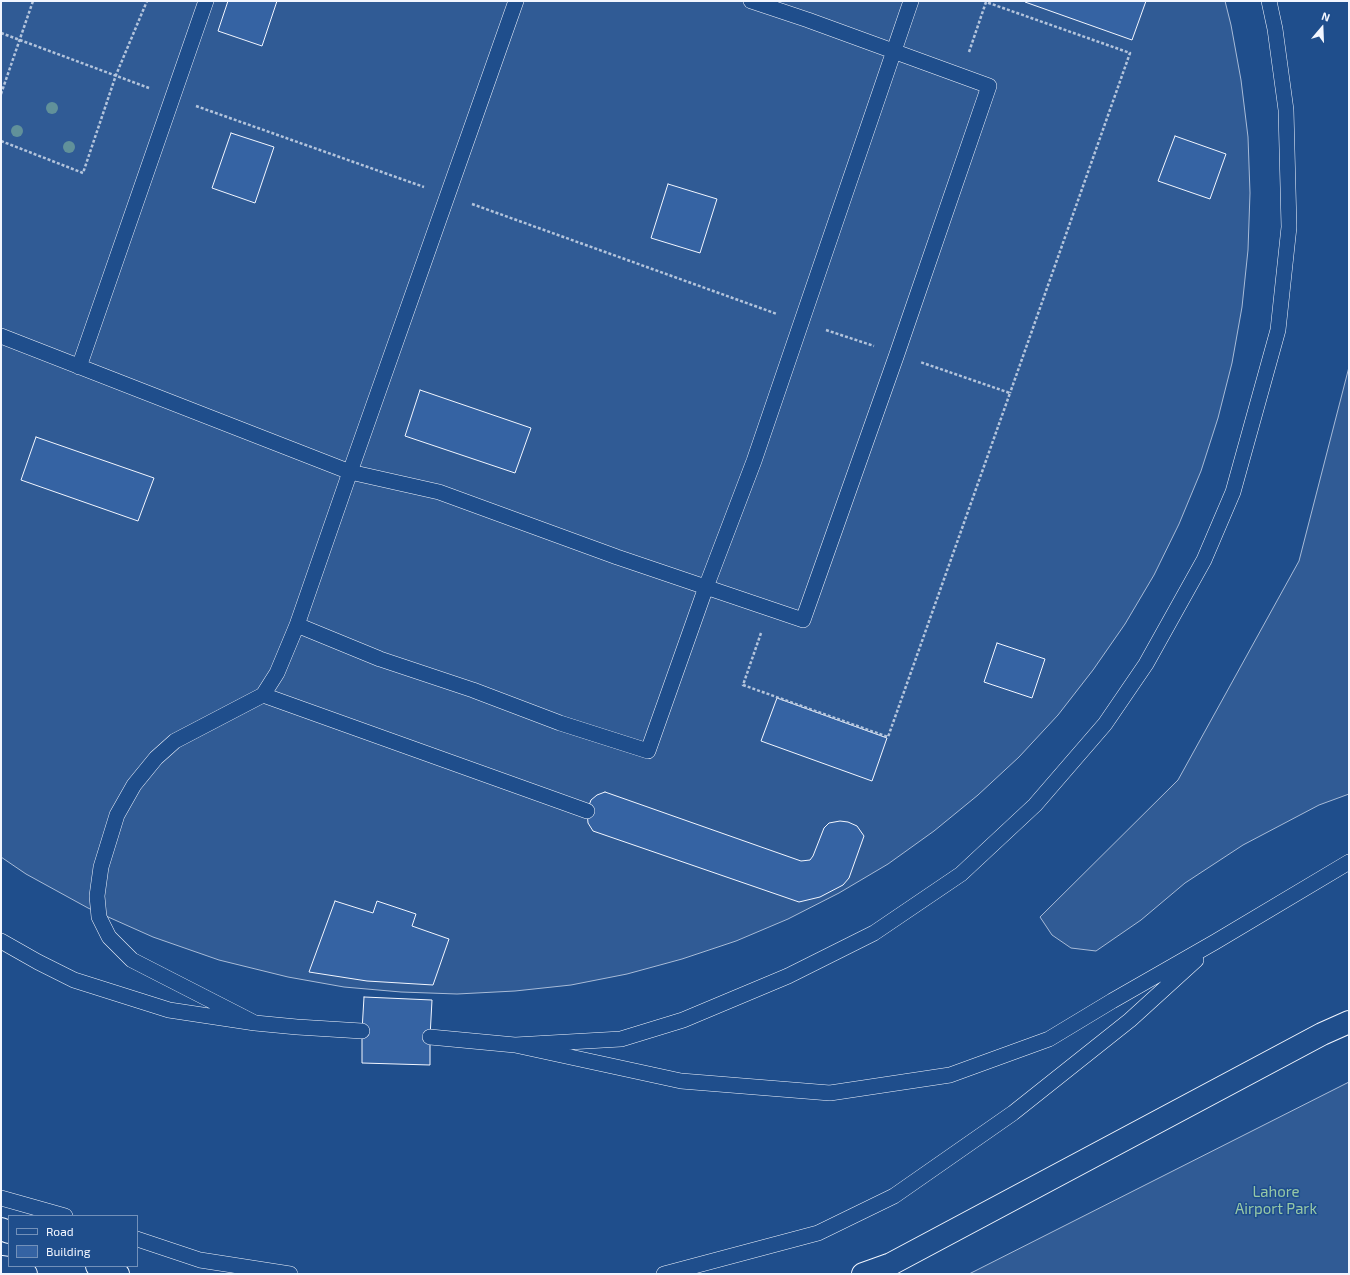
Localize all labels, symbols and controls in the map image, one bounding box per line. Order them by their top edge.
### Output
north arrow [1302,8,1342,48]
text: N [1320,9,1332,24]
park label: Lahore Airport Park [1235,1183,1317,1218]
legend [8,1215,138,1267]
text: Road [46,1224,74,1238]
text: Building [46,1244,90,1258]

